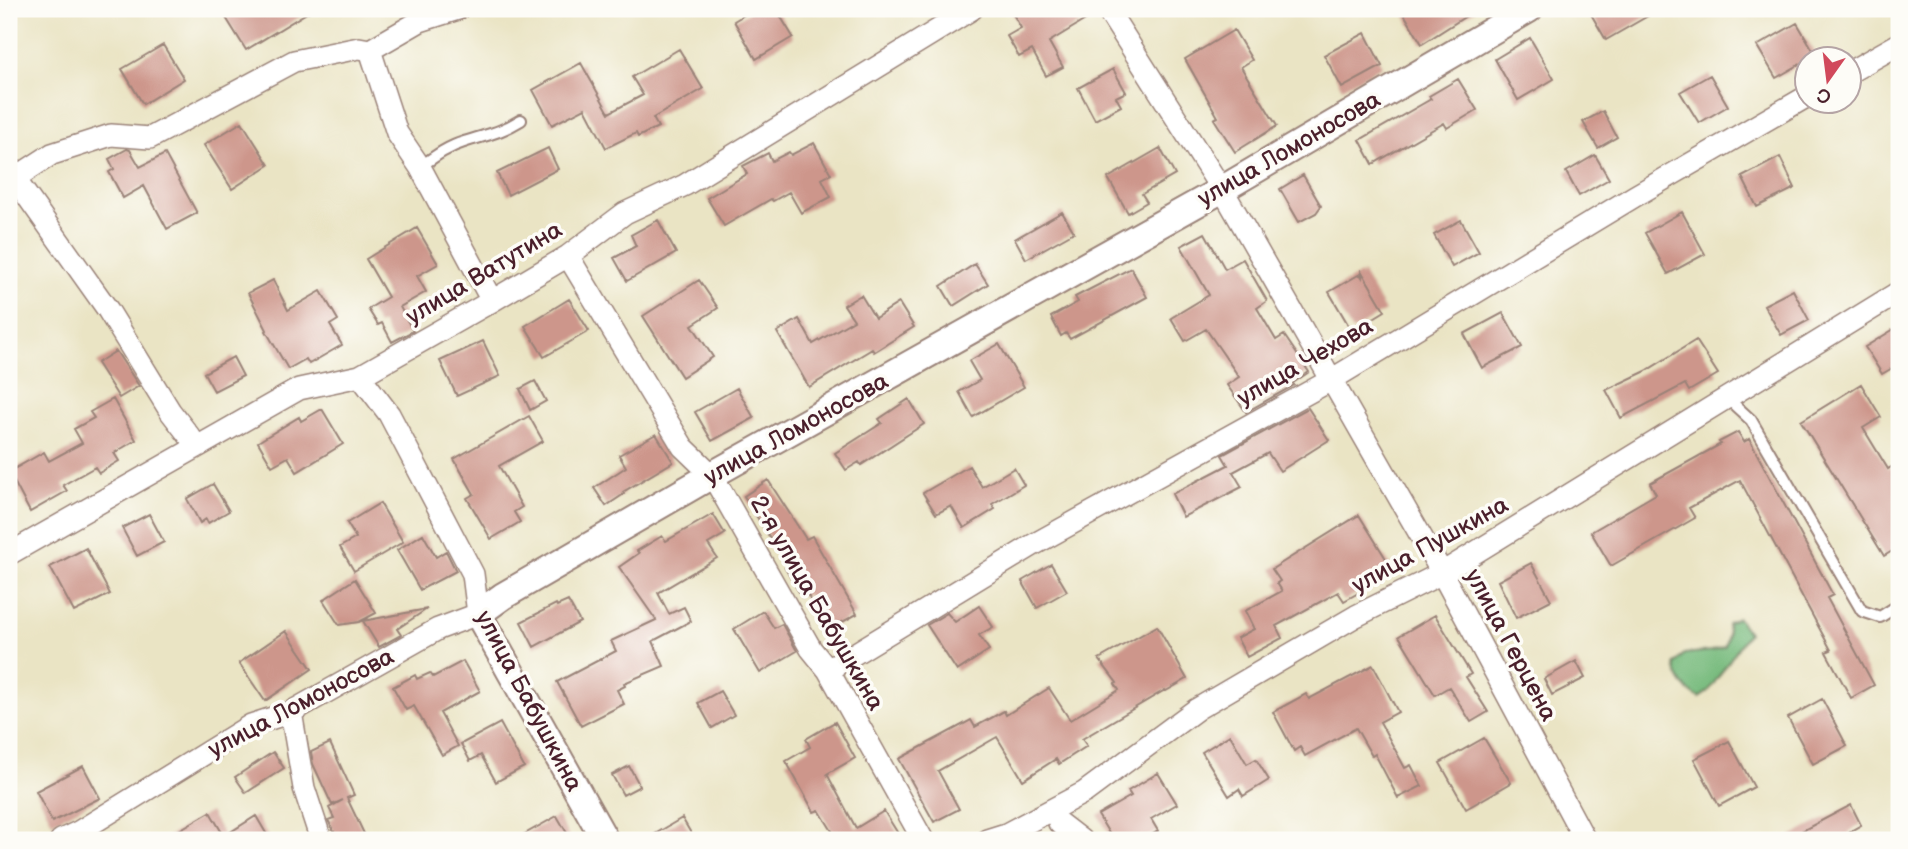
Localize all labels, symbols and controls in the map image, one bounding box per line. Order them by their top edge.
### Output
north arrow [1792,46,1862,116]
text: С [1815,82,1833,108]
street label: улица Ломоносова [1192,85,1386,213]
street label: улица Ватутина [401,215,567,331]
street label: улица Чехова [1232,311,1378,413]
street label: улица Ломоносова [699,366,893,492]
street label: 2-я улица Бабушкина [744,490,890,716]
street label: улица Пушкина [1347,490,1513,600]
street label: улица Герцена [1459,564,1563,726]
street label: улица Бабушкина [469,606,589,796]
street label: улица Ломоносова [203,642,399,764]

